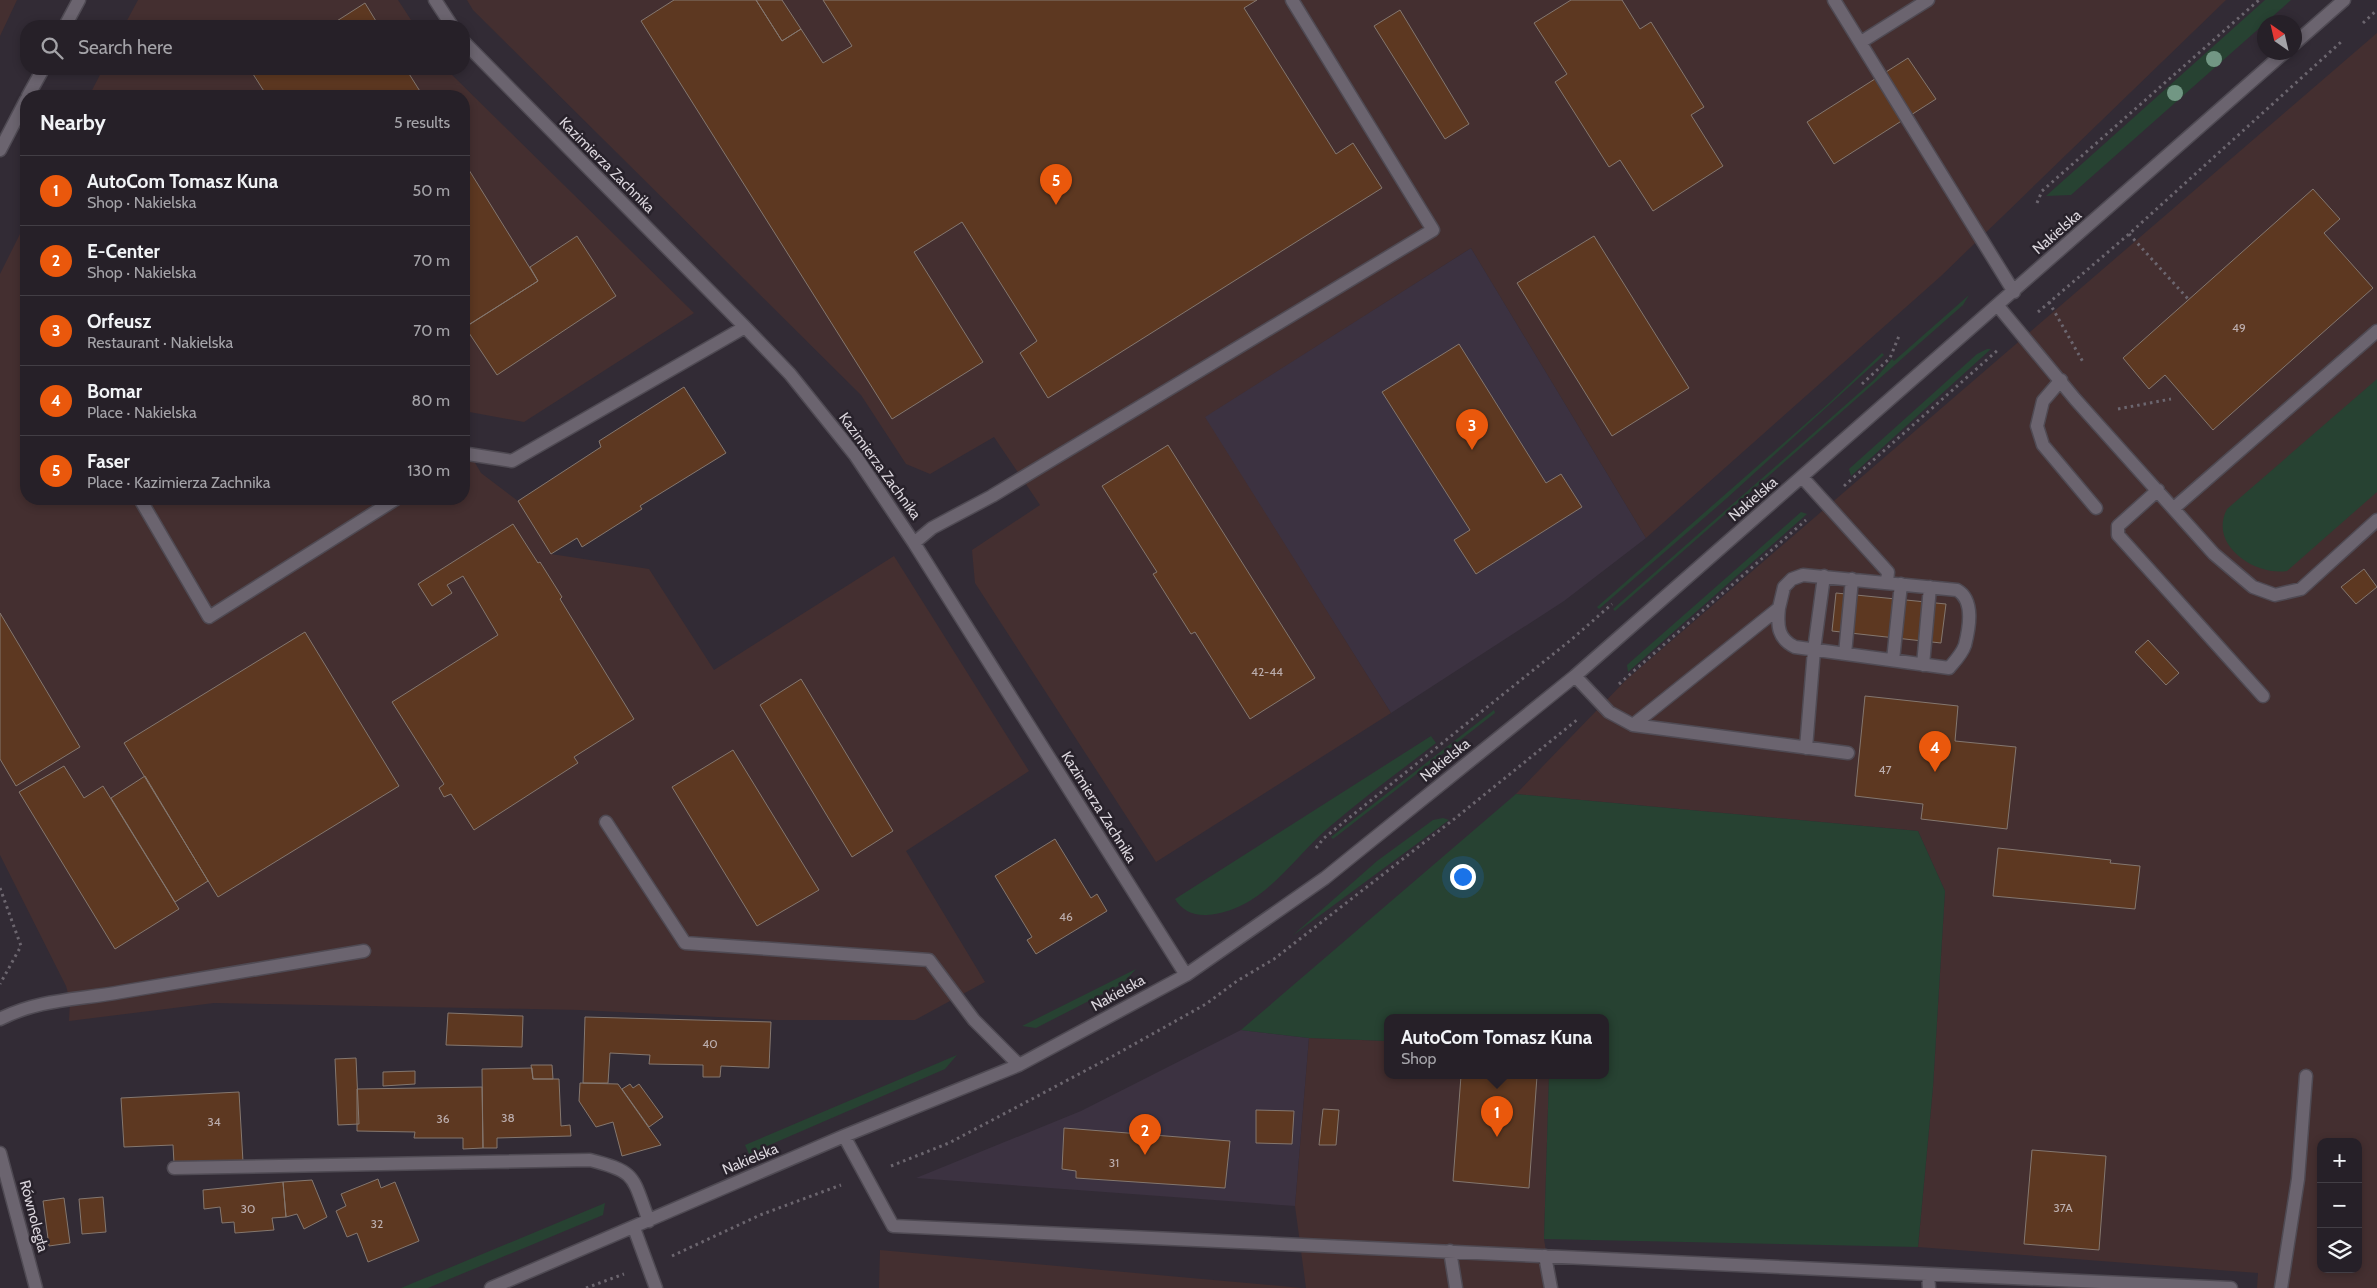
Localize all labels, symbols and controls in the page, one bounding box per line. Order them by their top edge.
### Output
north arrow [2257,15,2302,60]
search box [20,20,470,75]
icon: search [38,34,66,62]
text: Search here [78,36,172,59]
text: Nearby [40,110,106,135]
text: 5 results [394,113,450,132]
street label: Kazimierza Zachnika [555,113,659,217]
pin: 5 [1040,164,1072,205]
text: AutoCom Tomasz Kuna [87,170,278,193]
text: 1 [53,181,59,200]
text: 50 m [413,181,450,200]
text: Shop · Nakielska [87,193,196,212]
street label: Nakielska [2029,205,2086,258]
text: E-Center [87,240,160,263]
text: 2 [52,251,60,270]
text: 70 m [413,251,450,270]
text: Shop · Nakielska [87,263,196,282]
text: Orfeusz [87,310,151,333]
house number: 49 [2232,320,2246,335]
text: 3 [52,321,60,340]
text: 70 m [413,321,450,340]
text: Restaurant · Nakielska [87,333,233,352]
text: Bomar [87,380,142,403]
text: 4 [51,391,61,410]
text: 80 m [412,391,450,410]
text: Place · Nakielska [87,403,197,422]
street label: Kazimierza Zachnika [835,409,925,524]
pin: 3 [1456,409,1488,450]
text: Faser [87,450,130,473]
text: 5 [52,461,60,480]
text: 130 m [407,461,450,480]
street label: Nakielska [1725,472,1782,525]
text: Place · Kazimierza Zachnika [87,473,270,492]
house number: 42-44 [1251,664,1283,679]
pin: 4 [1919,731,1951,772]
street label: Nakielska [1416,734,1474,785]
street label: Kazimierza Zachnika [1057,748,1141,867]
house number: 47 [1879,762,1891,777]
your location [1450,864,1476,890]
house number: 46 [1059,909,1073,924]
street label: Nakielska [1088,970,1149,1015]
popup [1384,1014,1609,1079]
text: AutoCom Tomasz Kuna [1401,1026,1592,1049]
house number: 40 [702,1036,718,1051]
text: Shop [1401,1049,1437,1068]
pin: 1 [1481,1096,1513,1137]
house number: 38 [501,1110,515,1125]
house number: 36 [436,1111,450,1126]
house number: 34 [207,1114,221,1129]
pin: 2 [1129,1114,1161,1155]
map controls [2317,1138,2362,1273]
button: + [2317,1138,2362,1183]
street label: Nakielska [719,1139,781,1179]
house number: 31 [1109,1155,1119,1170]
street label: Równoległa [16,1178,52,1255]
button: − [2317,1183,2362,1228]
house number: 37A [2053,1200,2073,1215]
house number: 30 [241,1201,255,1216]
house number: 32 [371,1216,383,1231]
button: layers [2317,1228,2362,1273]

